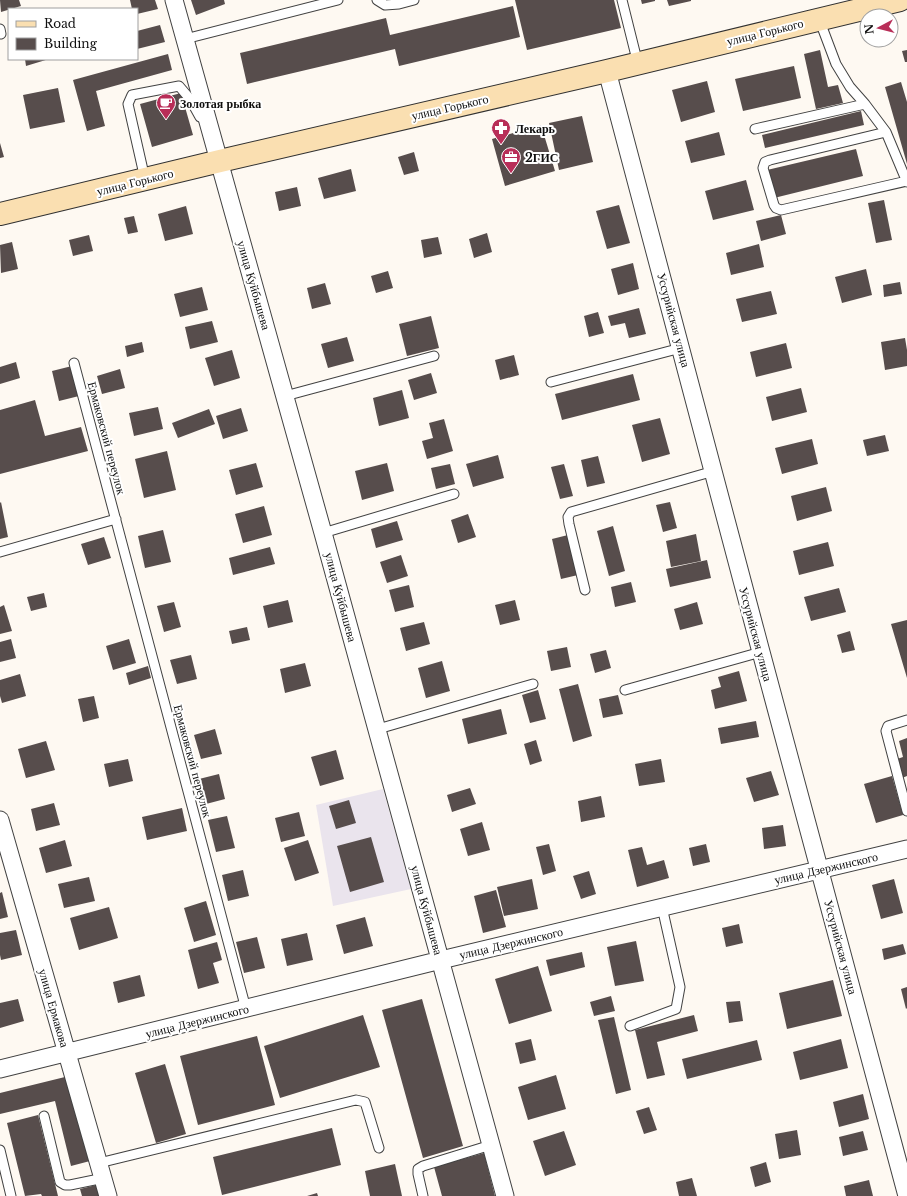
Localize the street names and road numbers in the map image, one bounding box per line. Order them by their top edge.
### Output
street label: улица Горького [725,15,805,49]
street label: улица Горького [410,91,490,123]
street label: улица Горького [95,165,175,199]
street label: улица Куйбышева [234,239,274,332]
street label: Уссурийская улица [654,271,694,370]
street label: Ермаковский переулок [85,380,129,496]
street label: улица Куйбышева [322,551,360,644]
street label: Уссурийская улица [736,585,776,684]
street label: Ермаковский переулок [171,703,215,819]
street label: улица Дзержинского [773,849,879,887]
street label: улица Куйбышева [408,864,446,957]
street label: Уссурийская улица [821,898,861,997]
street label: улица Дзержинского [458,924,564,962]
street label: улица Ермакова [36,967,73,1050]
street label: улица Дзержинского [144,1001,250,1041]

